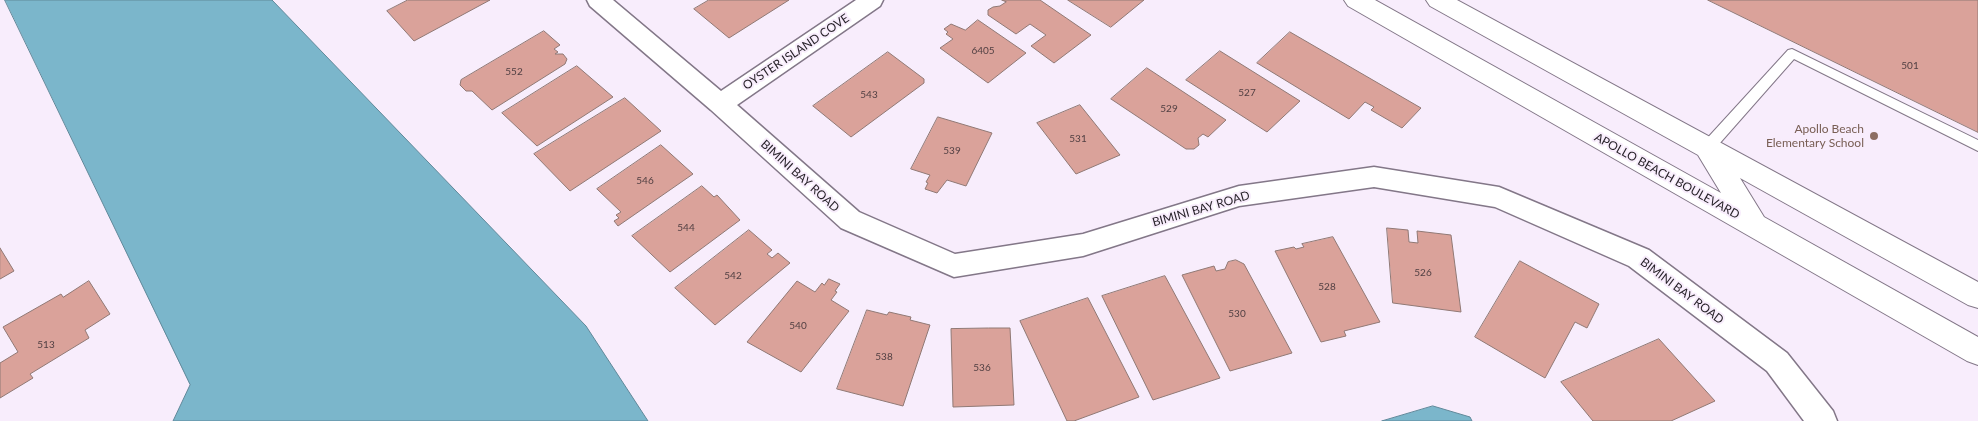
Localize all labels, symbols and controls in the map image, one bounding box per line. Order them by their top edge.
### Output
street label: OYSTER ISLAND COVE [740,11,852,93]
house number: 6405 [971,45,995,57]
house number: 501 [1901,60,1919,72]
house number: 552 [505,66,523,78]
house number: 527 [1238,87,1256,99]
house number: 543 [860,89,878,101]
house number: 529 [1160,103,1178,115]
place label: Apollo Beach Elementary School [1766,122,1864,150]
street label: APOLLO BEACH BOULEVARD [1592,130,1742,222]
marker: Apollo Beach Elementary School [1868,130,1880,142]
house number: 531 [1069,133,1087,145]
street label: BIMINI BAY ROAD [758,137,842,215]
house number: 539 [943,145,961,157]
house number: 546 [636,175,654,187]
street label: BIMINI BAY ROAD [1151,188,1251,230]
house number: 544 [677,222,695,234]
street label: BIMINI BAY ROAD [1637,255,1727,327]
house number: 526 [1414,267,1432,279]
house number: 542 [724,270,742,282]
house number: 528 [1318,281,1336,293]
house number: 530 [1228,308,1246,320]
house number: 540 [789,320,807,332]
house number: 513 [37,339,55,351]
house number: 538 [875,351,893,363]
house number: 536 [973,362,991,374]

